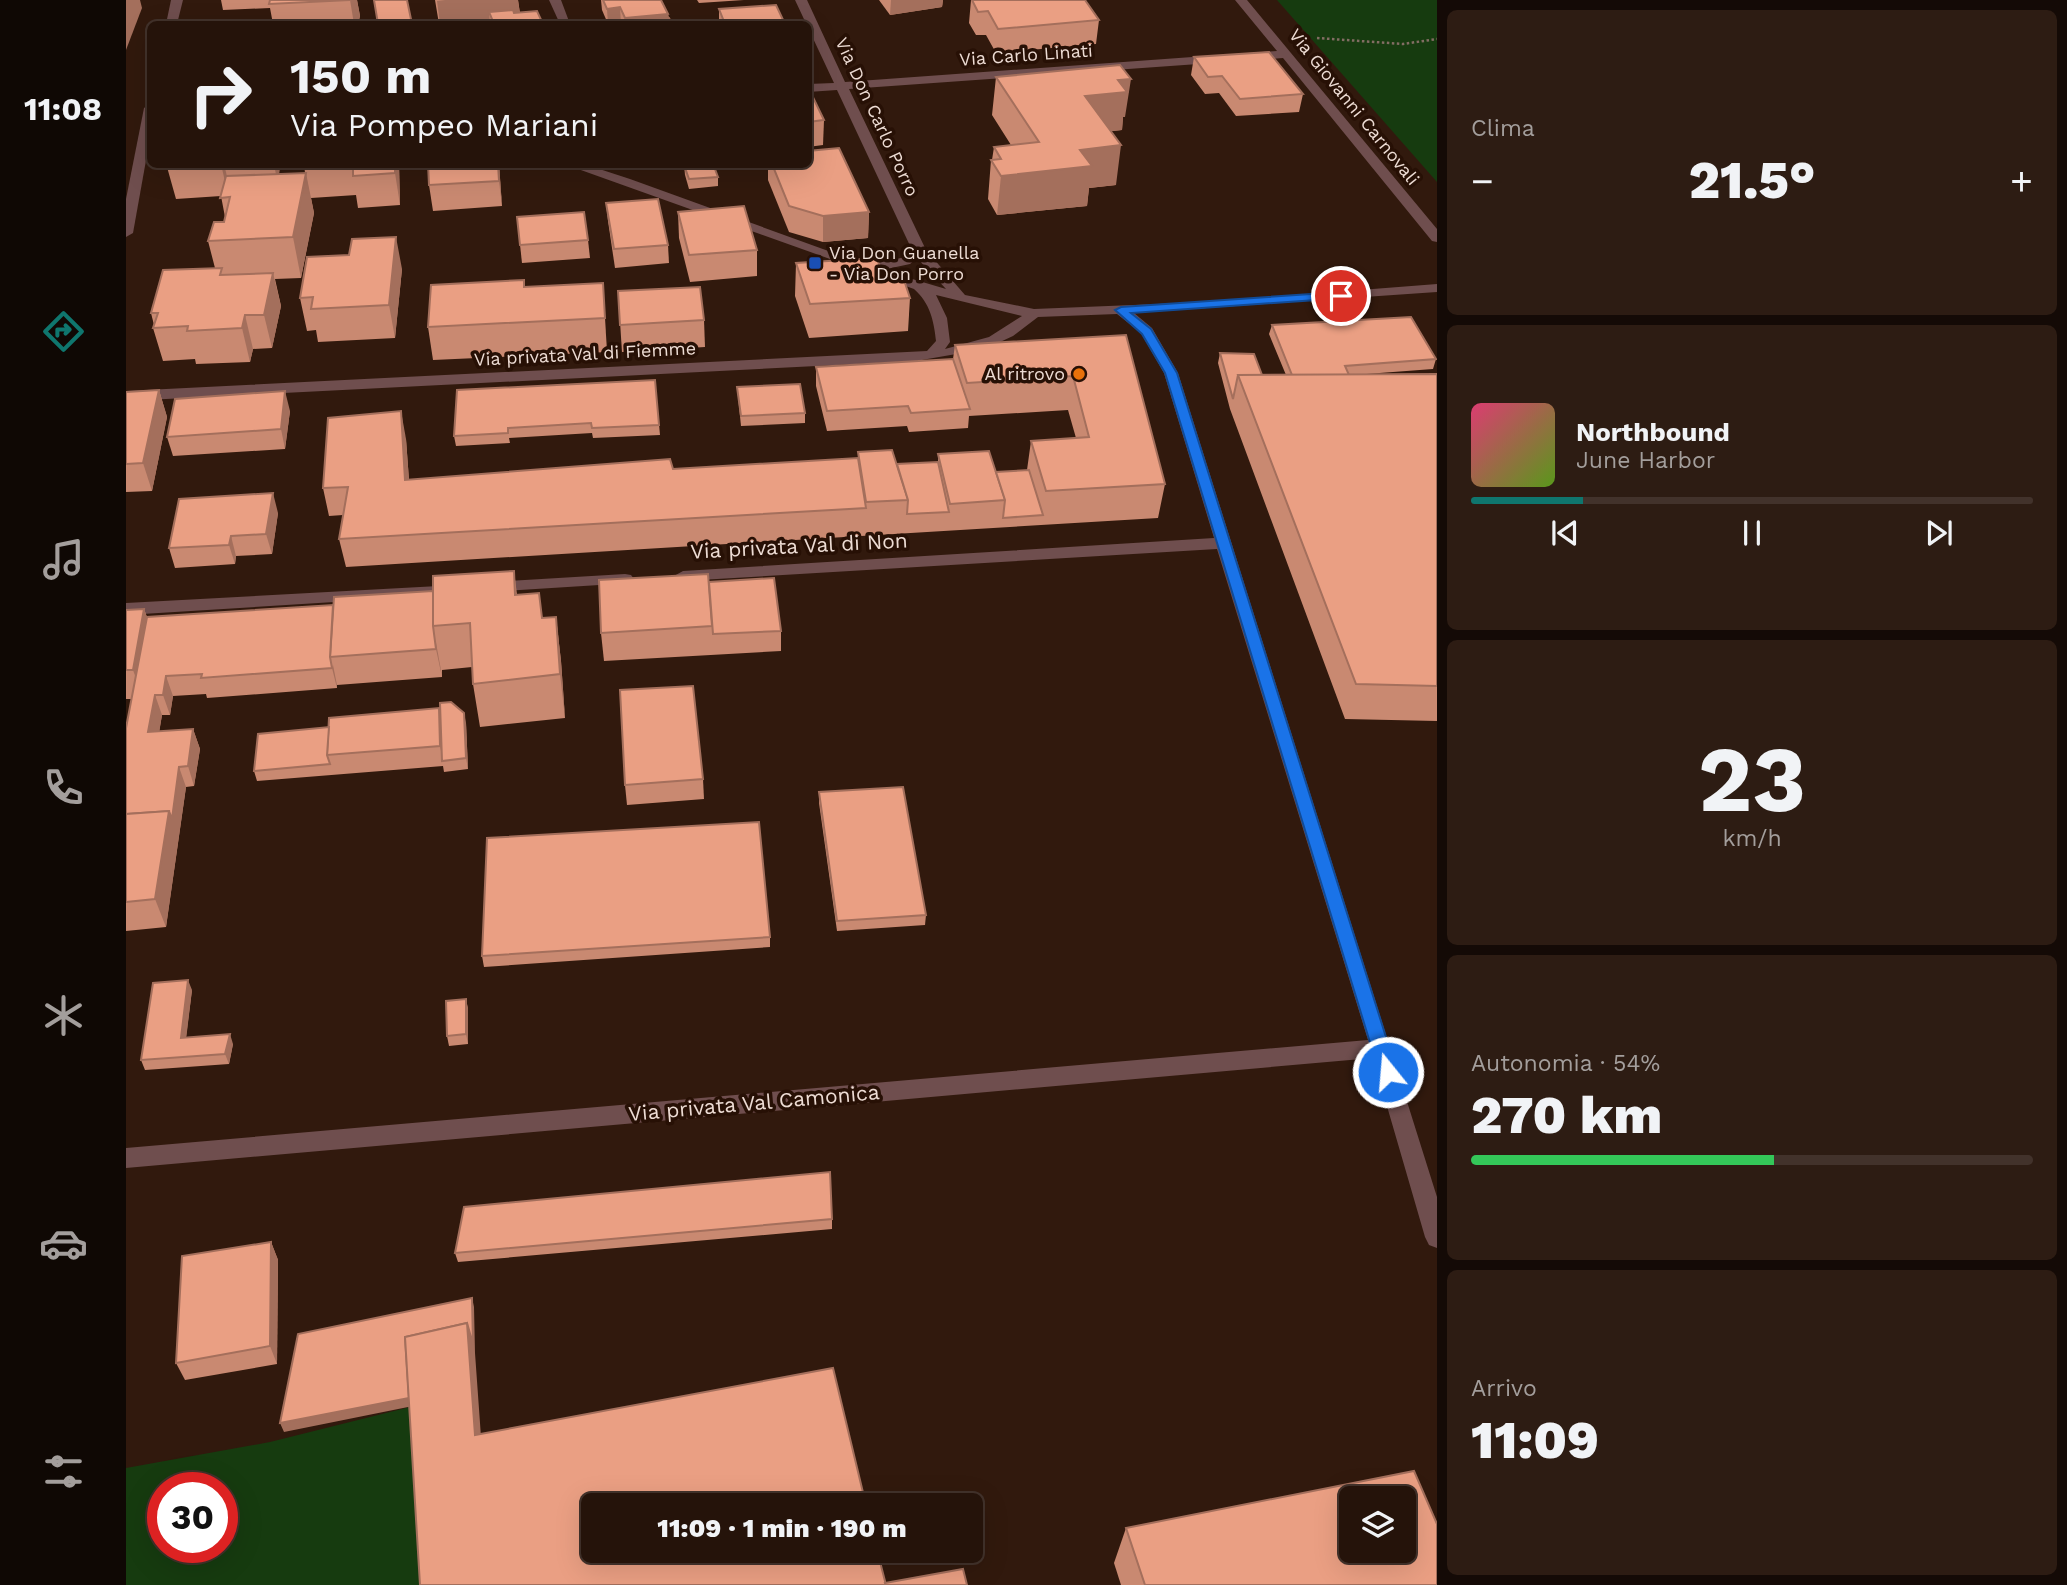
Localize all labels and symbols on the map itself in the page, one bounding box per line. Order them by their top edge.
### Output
street label: Via Giovanni Carnovali [1285,24,1424,189]
street label: Via Don Carlo Porro [831,34,923,199]
street label: Via Carlo Linati [959,39,1093,70]
place label: Via Don Guanella - Via Don Porro [829,242,979,284]
marker: Via Don Guanella - Via Don Porro [807,255,823,271]
pin [1311,266,1371,326]
street label: Via privata Val di Fiemme [473,337,697,370]
place label: Al ritrovo [984,363,1065,384]
marker: Al ritrovo [1071,366,1087,382]
street label: Via privata Val di Non [690,527,908,564]
position arrow [1351,1035,1425,1109]
street label: Via privata Val Camonica [627,1079,881,1126]
speed limit sign: 30 [147,1472,238,1563]

